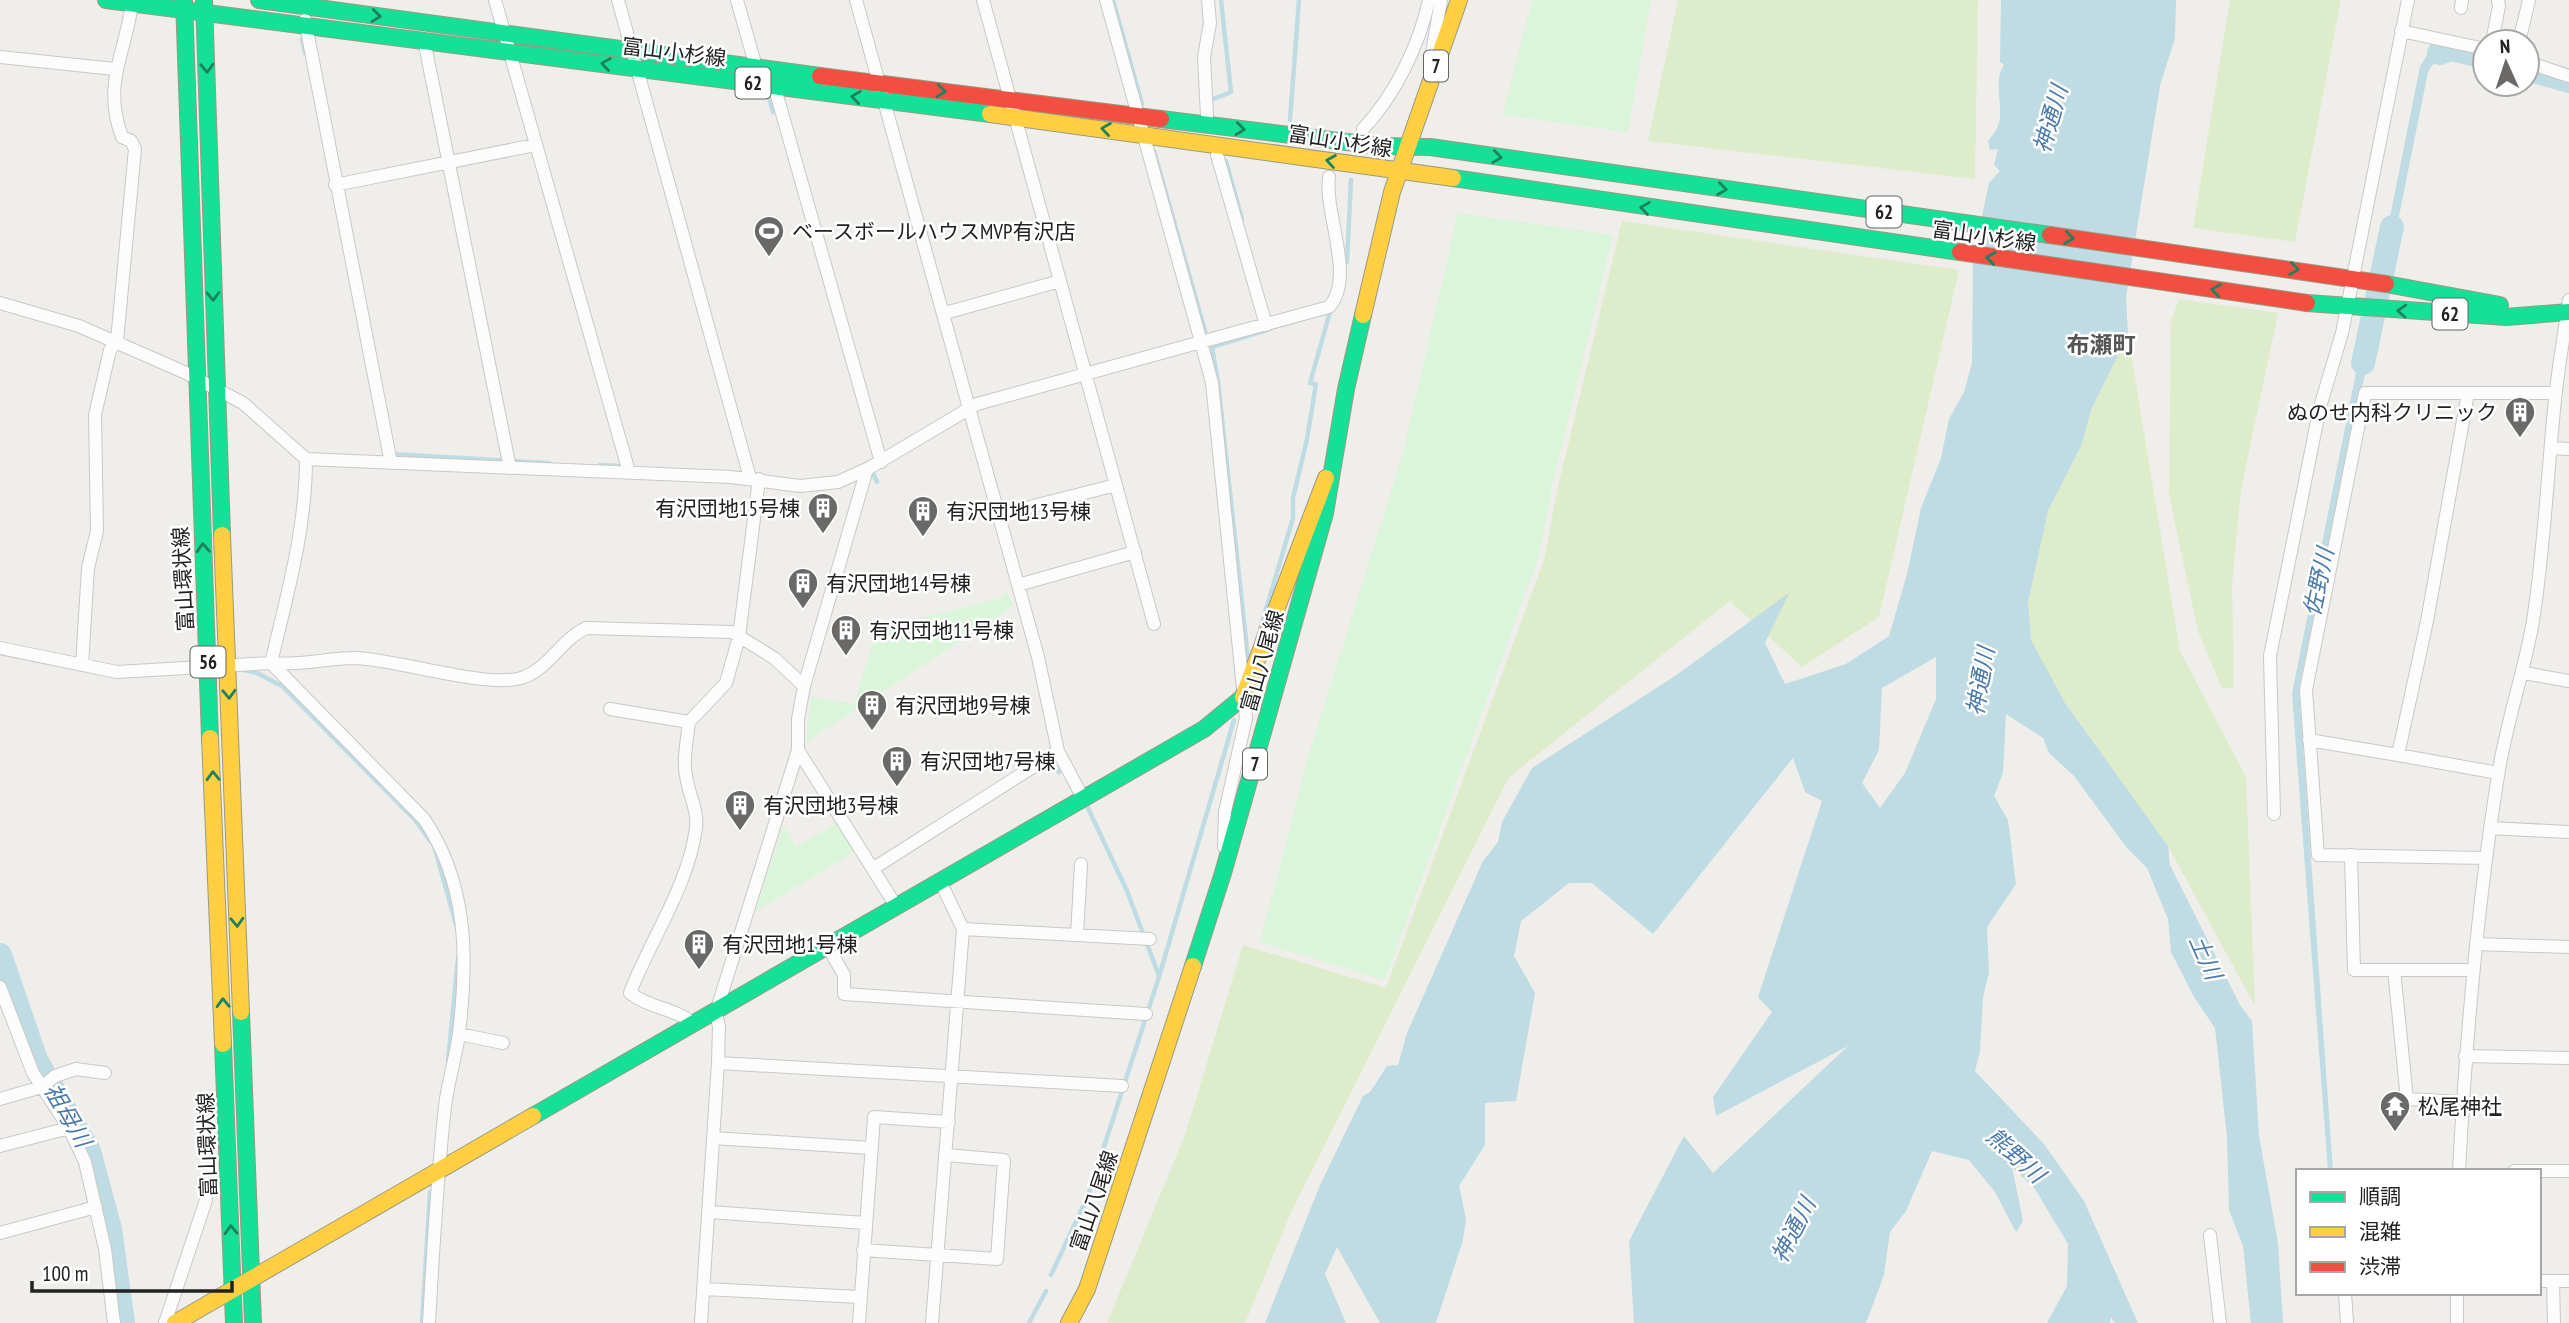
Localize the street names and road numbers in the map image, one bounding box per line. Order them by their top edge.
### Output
street label: 富山小杉線 [620,32,728,72]
road number: 7 [1424,50,1448,82]
road number: 62 [736,68,770,99]
street label: 富山小杉線 [1286,119,1394,163]
road number: 62 [1867,196,1902,228]
street label: 富山小杉線 [1930,215,2038,257]
road number: 62 [2432,298,2468,330]
street label: 富山環状線 [167,526,199,632]
street label: 富山八尾線 [1235,607,1289,715]
road number: 56 [190,646,226,678]
road number: 7 [1243,748,1267,779]
street label: 富山環状線 [192,1092,222,1198]
street label: 富山八尾線 [1064,1147,1124,1255]

